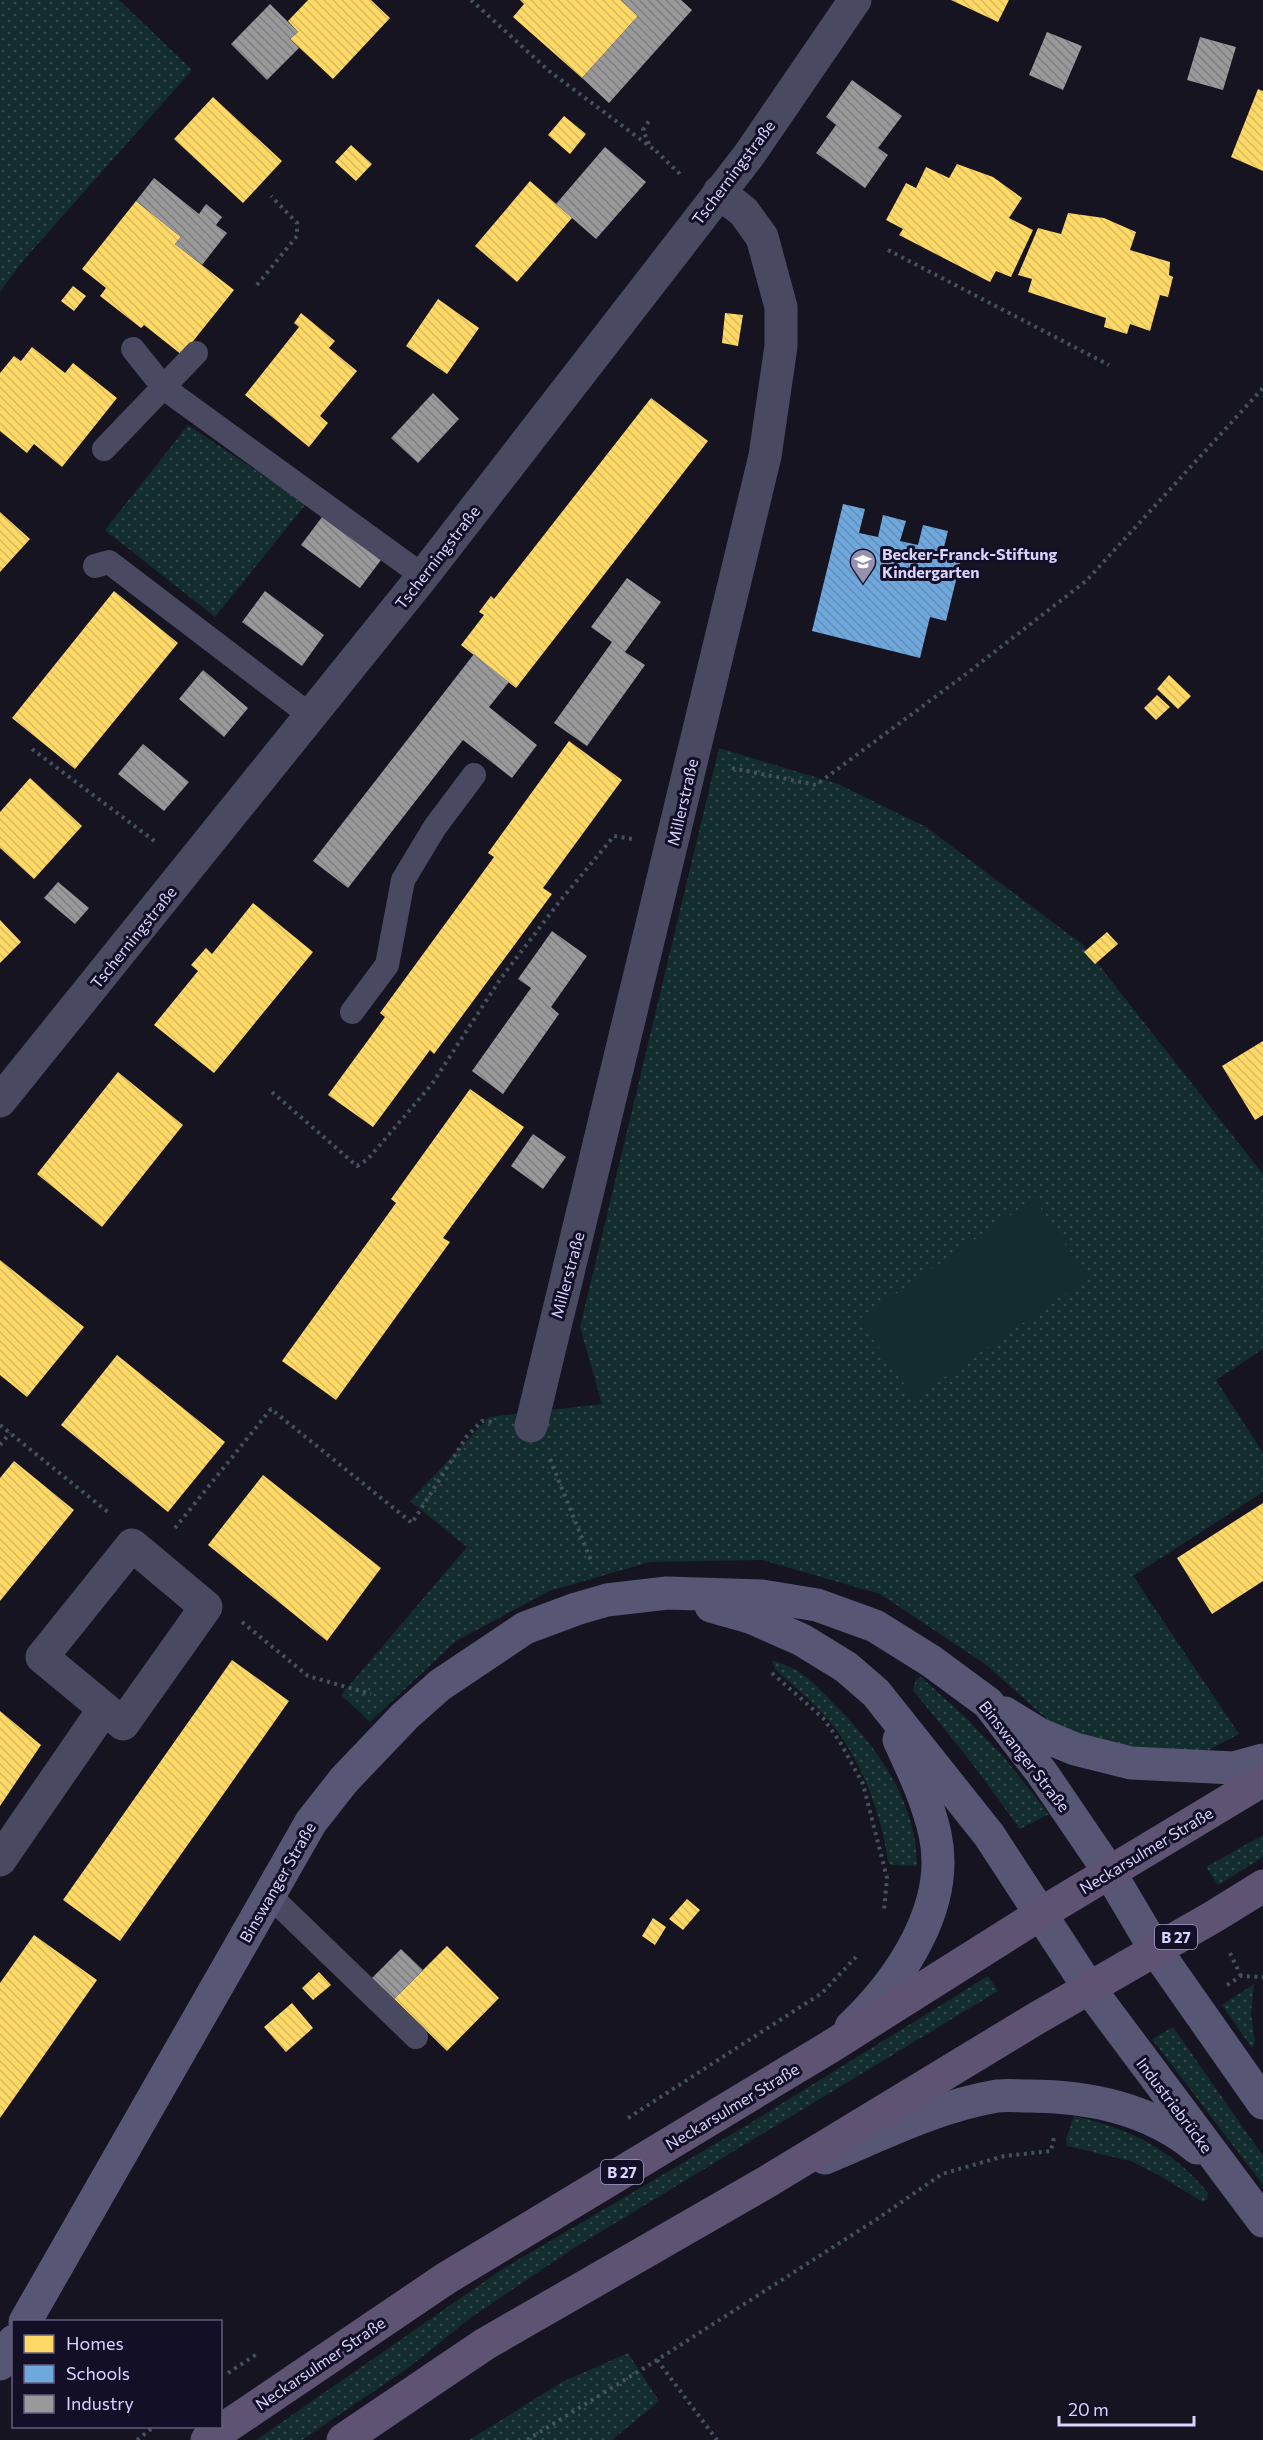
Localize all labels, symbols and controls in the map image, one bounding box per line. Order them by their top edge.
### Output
street label: Tscherningstraße [688,116,778,228]
street label: Tscherningstraße [391,502,483,612]
place label: Becker-Franck-Stiftung Kindergarten [882,544,1057,581]
school or university icon: Becker-Franck-Stiftung Kindergarten [848,547,878,585]
street label: Millerstraße [663,757,701,847]
street label: Tscherningstraße [86,882,180,992]
street label: Millerstraße [546,1230,588,1320]
street label: Binswanger Straße [976,1697,1074,1815]
street label: Neckarsulmer Straße [1076,1803,1216,1897]
street label: Binswanger Straße [235,1818,319,1946]
road number: B 27 [1155,1925,1197,1949]
street label: Industriebrücke [1133,2054,1217,2156]
street label: Neckarsulmer Straße [662,2059,802,2153]
road number: B 27 [601,2160,643,2184]
street label: Neckarsulmer Straße [252,2313,388,2413]
legend [12,2320,222,2428]
text: Homes [66,2332,124,2354]
text: Schools [66,2362,130,2384]
scale bar [1059,2389,1194,2427]
text: Industry [66,2392,134,2414]
text: 20 m [1068,2398,1109,2420]

